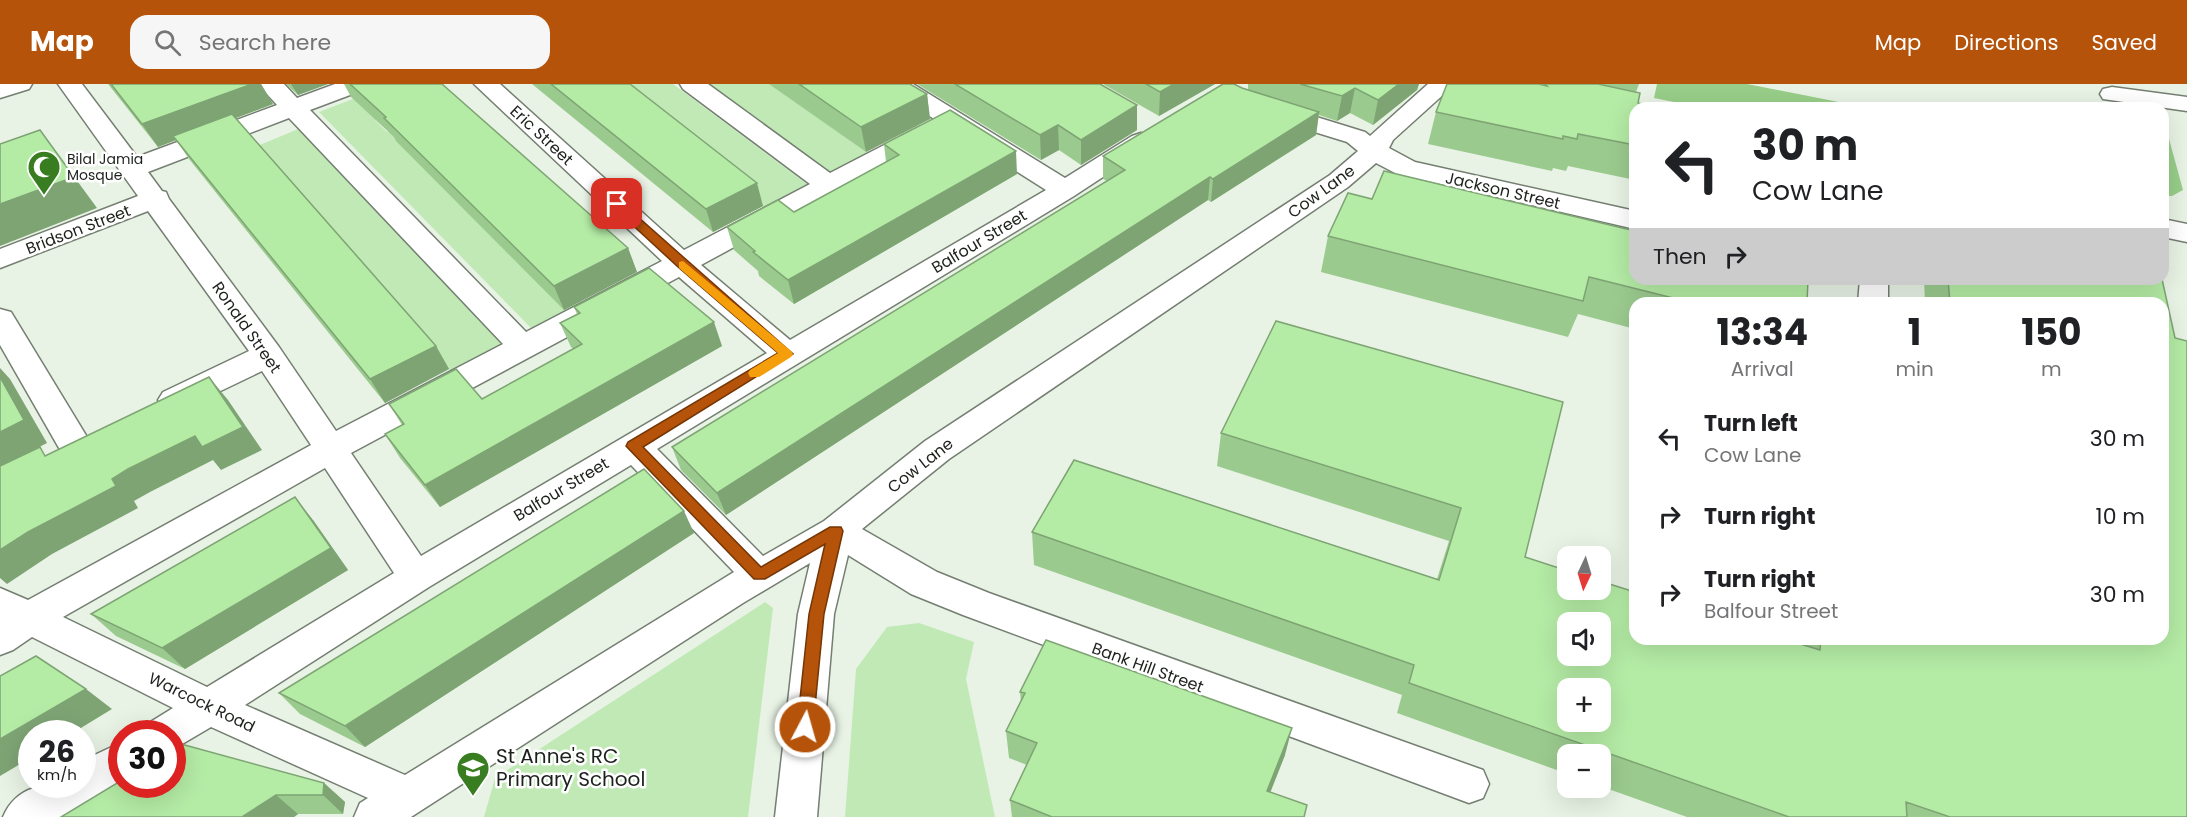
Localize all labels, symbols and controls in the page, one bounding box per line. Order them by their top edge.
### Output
search box [130,15,550,69]
text: Map [30,22,94,61]
icon: search [151,26,184,59]
text: Search here [199,27,331,58]
text: Map [1875,28,1921,57]
text: Directions [1954,28,2058,57]
text: Saved [2091,28,2157,57]
street label: Eric Street [505,100,578,171]
text: 30 m [1752,116,1858,175]
icon: left [1653,126,1731,204]
mosque icon: Bilal Jamia Mosque [26,149,62,196]
place label: Bilal Jamia Mosque [67,149,143,185]
street label: Cow Lane [1283,159,1360,224]
street label: Jackson Street [1443,166,1563,215]
text: Cow Lane [1752,172,1883,209]
pin [591,178,642,229]
icon: arrive [600,187,633,220]
street label: Bridson Street [22,199,134,260]
street label: Balfour Street [927,204,1031,279]
icon: right [1719,240,1752,273]
text: Then [1653,241,1707,272]
street label: Ronald Street [207,277,287,378]
text: 13:34 [1716,307,1808,358]
text: 1 [1908,307,1921,358]
text: 150 [2021,307,2082,358]
text: Arrival [1731,355,1794,383]
text: min [1895,355,1934,383]
text: m [2041,355,2062,383]
text: Turn left [1704,408,1798,439]
icon: left [1653,422,1686,455]
text: 30 m [2090,423,2145,454]
street label: Cow Lane [883,432,958,498]
text: Cow Lane [1704,441,1801,469]
street label: Balfour Street [509,452,613,527]
icon: right [1653,500,1686,533]
text: Turn right [1704,501,1815,532]
text: 10 m [2096,501,2145,532]
north arrow [1557,546,1611,600]
map controls [1557,546,1611,798]
text: Turn right [1704,564,1815,595]
icon: right [1653,578,1686,611]
text: 30 m [2090,579,2145,610]
text: Balfour Street [1704,597,1838,625]
button: sound [1557,612,1611,666]
street label: Bank Hill Street [1089,637,1207,698]
street label: Warcock Road [145,667,259,738]
button: + [1557,678,1611,732]
position arrow [773,695,837,759]
speed limit sign: 30 [108,720,186,798]
text: 26 [39,730,75,773]
place label: St Anne's RC Primary School [496,742,645,793]
button: − [1557,744,1611,798]
school or university icon: St Anne's RC Primary School [455,750,491,797]
text: km/h [37,764,77,785]

